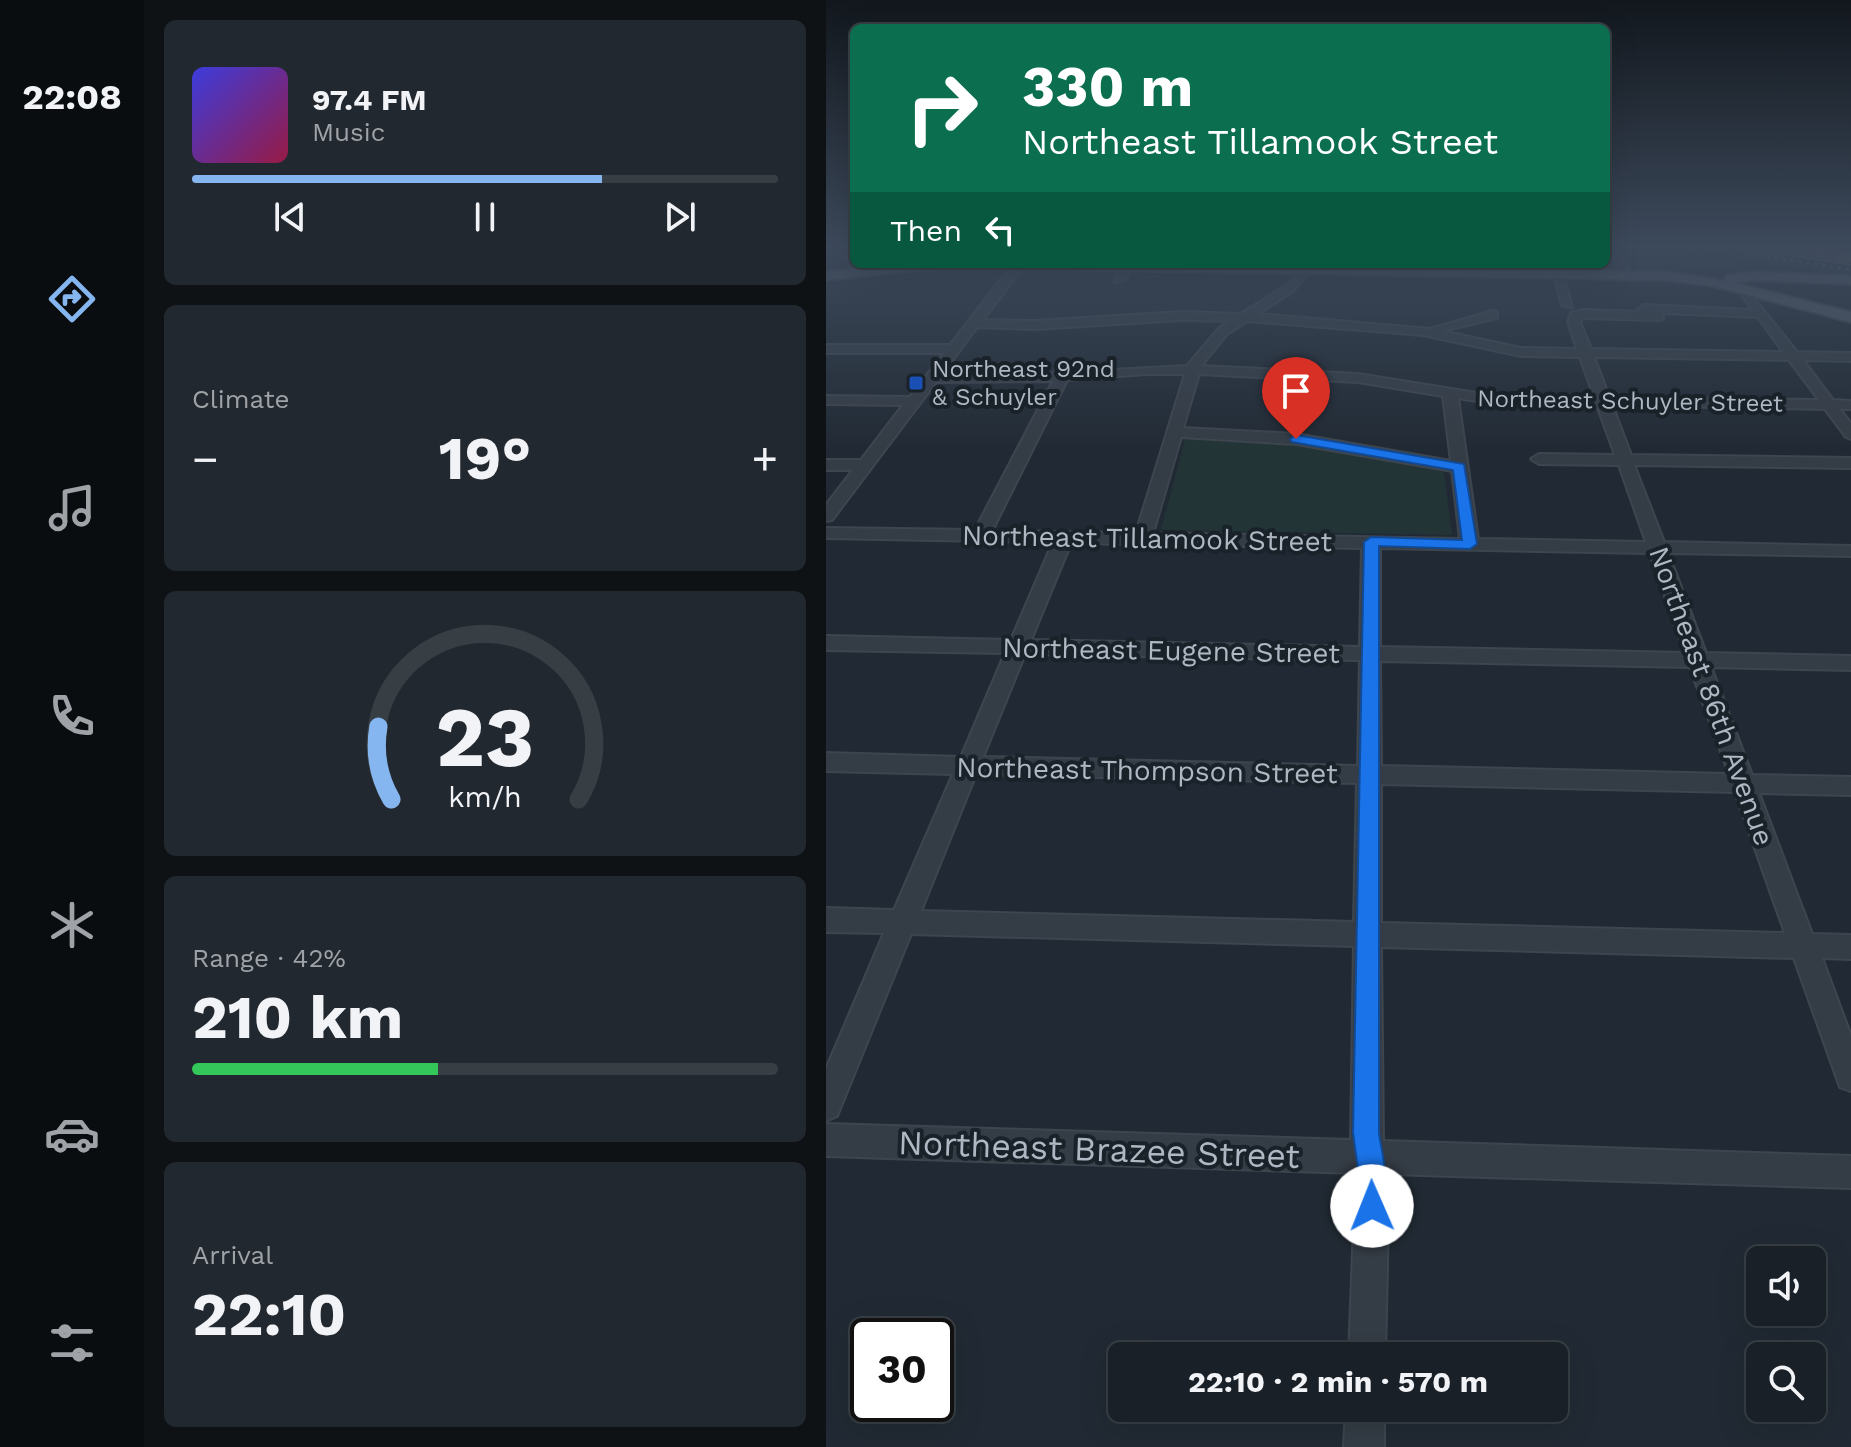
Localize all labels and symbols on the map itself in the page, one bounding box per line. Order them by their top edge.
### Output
place label: Northeast 92nd & Schuyler [932,355,1115,411]
pin [1262,357,1330,439]
marker: Northeast 92nd & Schuyler [907,374,925,392]
street label: Northeast Schuyler Street [1477,384,1783,418]
street label: Northeast Tillamook Street [962,519,1333,558]
street label: Northeast 86th Avenue [1642,542,1781,850]
street label: Northeast Eugene Street [1002,631,1340,670]
street label: Northeast Thompson Street [956,751,1338,790]
street label: Northeast Brazee Street [898,1122,1300,1176]
position arrow [1330,1164,1414,1248]
speed limit sign: 30 [850,1318,954,1422]

